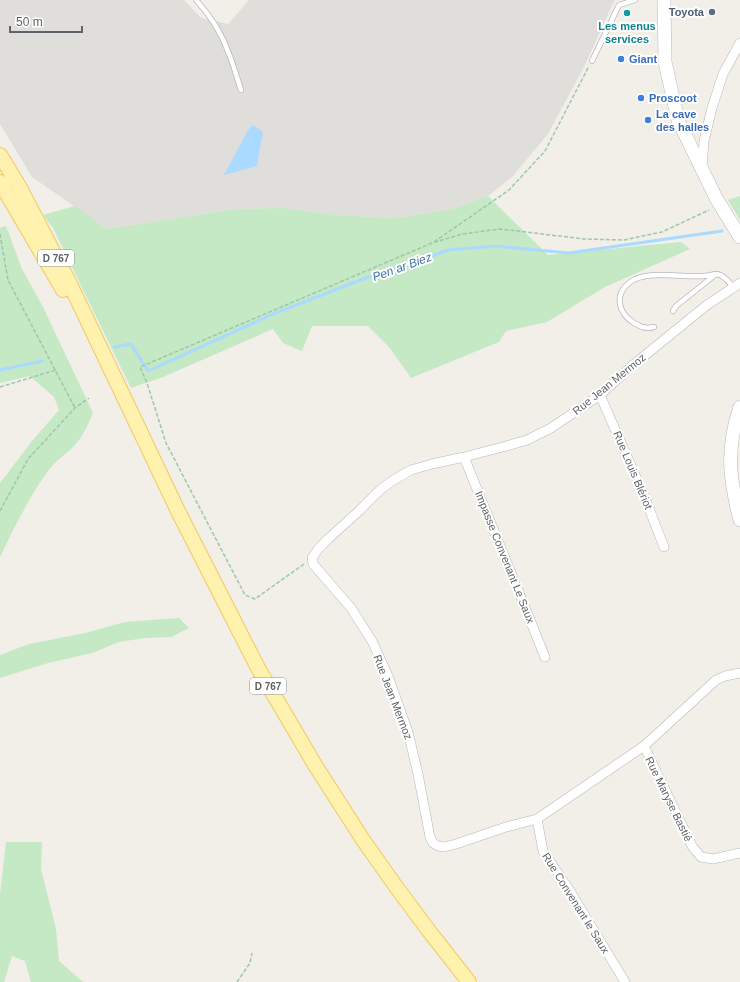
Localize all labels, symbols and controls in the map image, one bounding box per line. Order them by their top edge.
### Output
place label: Toyota [669,6,705,18]
marker: Toyota [707,7,717,17]
scale bar [10,8,82,34]
marker: Les menus services [622,8,632,18]
text: 50 m [16,15,43,29]
place label: Les menus services [598,20,656,45]
place label: Giant [629,53,657,65]
marker: Giant [616,54,626,64]
place label: Proscoot [649,92,697,104]
marker: Proscoot [636,93,646,103]
place label: La cave des halles [656,108,709,133]
marker: La cave des halles [643,115,653,125]
road number: D 767 [38,250,74,266]
water label: Pen ar Biez [370,250,434,284]
street label: Rue Jean Mermoz [570,351,648,417]
street label: Rue Louis Blériot [611,429,655,511]
street label: Impasse Convenant Le Saux [473,489,537,625]
street label: Rue Jean Mermoz [371,653,415,741]
road number: D 767 [250,678,286,694]
street label: Rue Maryse Bastié [643,755,695,843]
street label: Rue Convenant le Saux [540,851,612,956]

